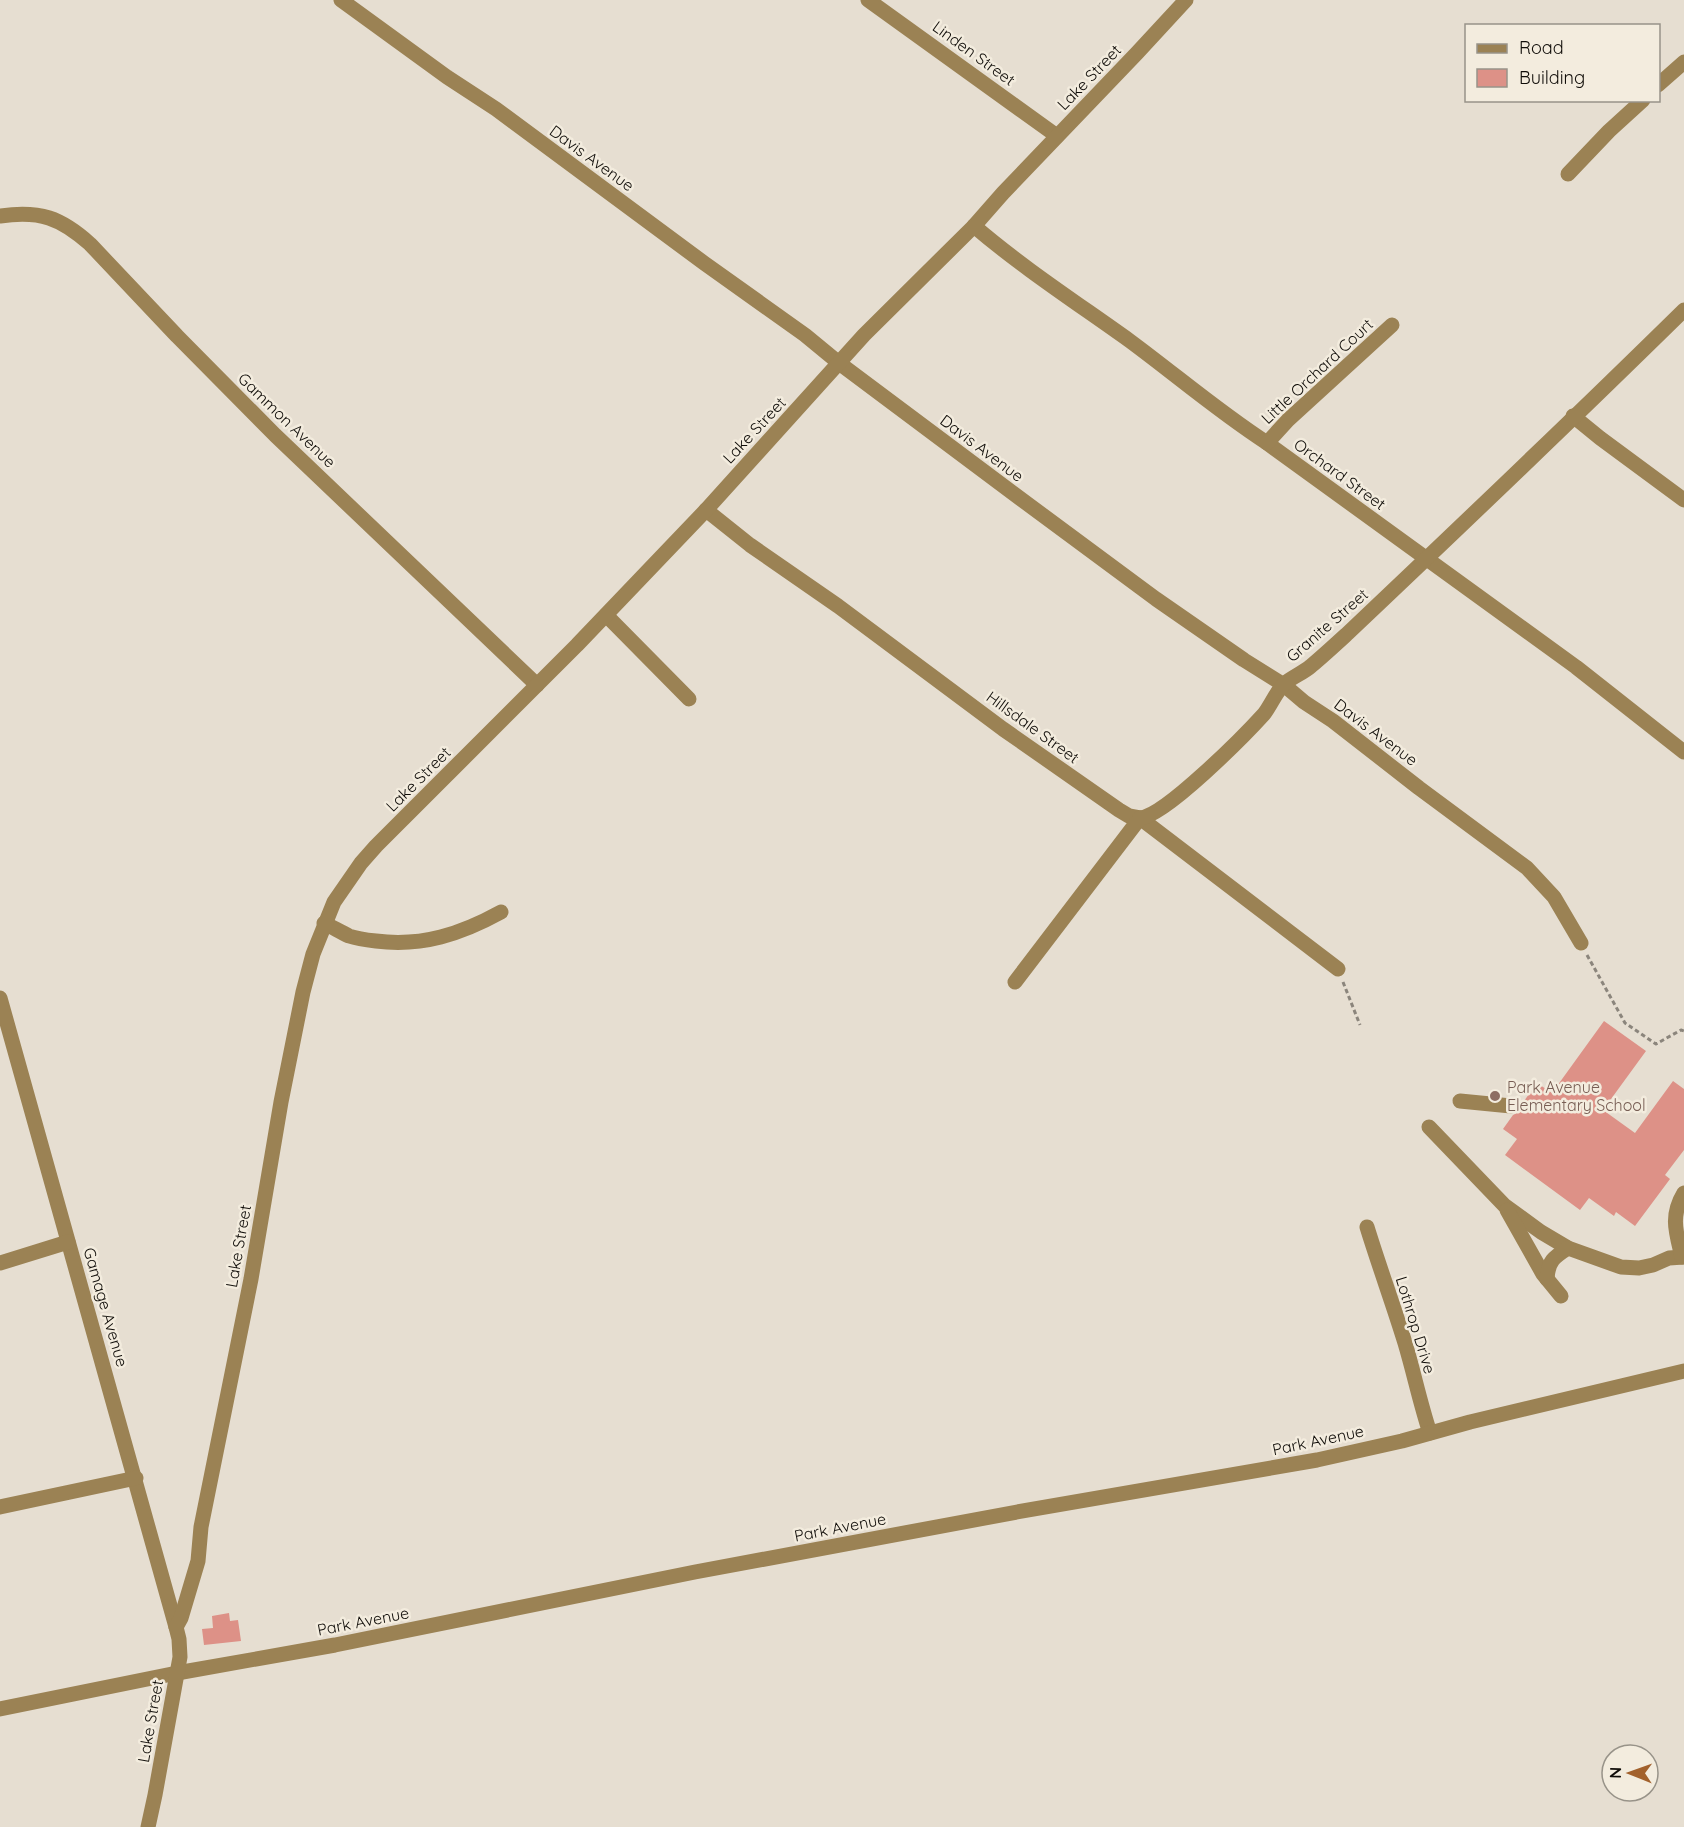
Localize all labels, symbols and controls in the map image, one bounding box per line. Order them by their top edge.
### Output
street label: Linden Street [929,16,1019,90]
legend [1465,24,1660,102]
text: Road [1519,36,1564,59]
street label: Lake Street [1053,40,1125,114]
text: Building [1519,66,1585,89]
street label: Davis Avenue [546,121,638,195]
street label: Little Orchard Court [1257,314,1377,428]
street label: Gammon Avenue [234,368,340,472]
street label: Lake Street [718,393,790,467]
street label: Davis Avenue [936,410,1028,486]
street label: Orchard Street [1290,434,1390,514]
street label: Granite Street [1282,584,1372,666]
street label: Hillsdale Street [983,687,1083,767]
street label: Davis Avenue [1330,694,1422,770]
street label: Lake Street [381,742,455,816]
place label: Park Avenue Elementary School [1507,1077,1646,1115]
marker: Park Avenue Elementary School [1488,1089,1502,1103]
street label: Lake Street [221,1203,255,1289]
street label: Gamage Avenue [79,1245,133,1369]
street label: Lothrop Drive [1392,1274,1440,1376]
street label: Park Avenue [1270,1421,1366,1459]
street label: Park Avenue [792,1508,888,1546]
street label: Park Avenue [315,1602,411,1640]
street label: Lake Street [133,1678,167,1764]
north arrow [1600,1743,1660,1803]
text: N [1605,1767,1625,1779]

